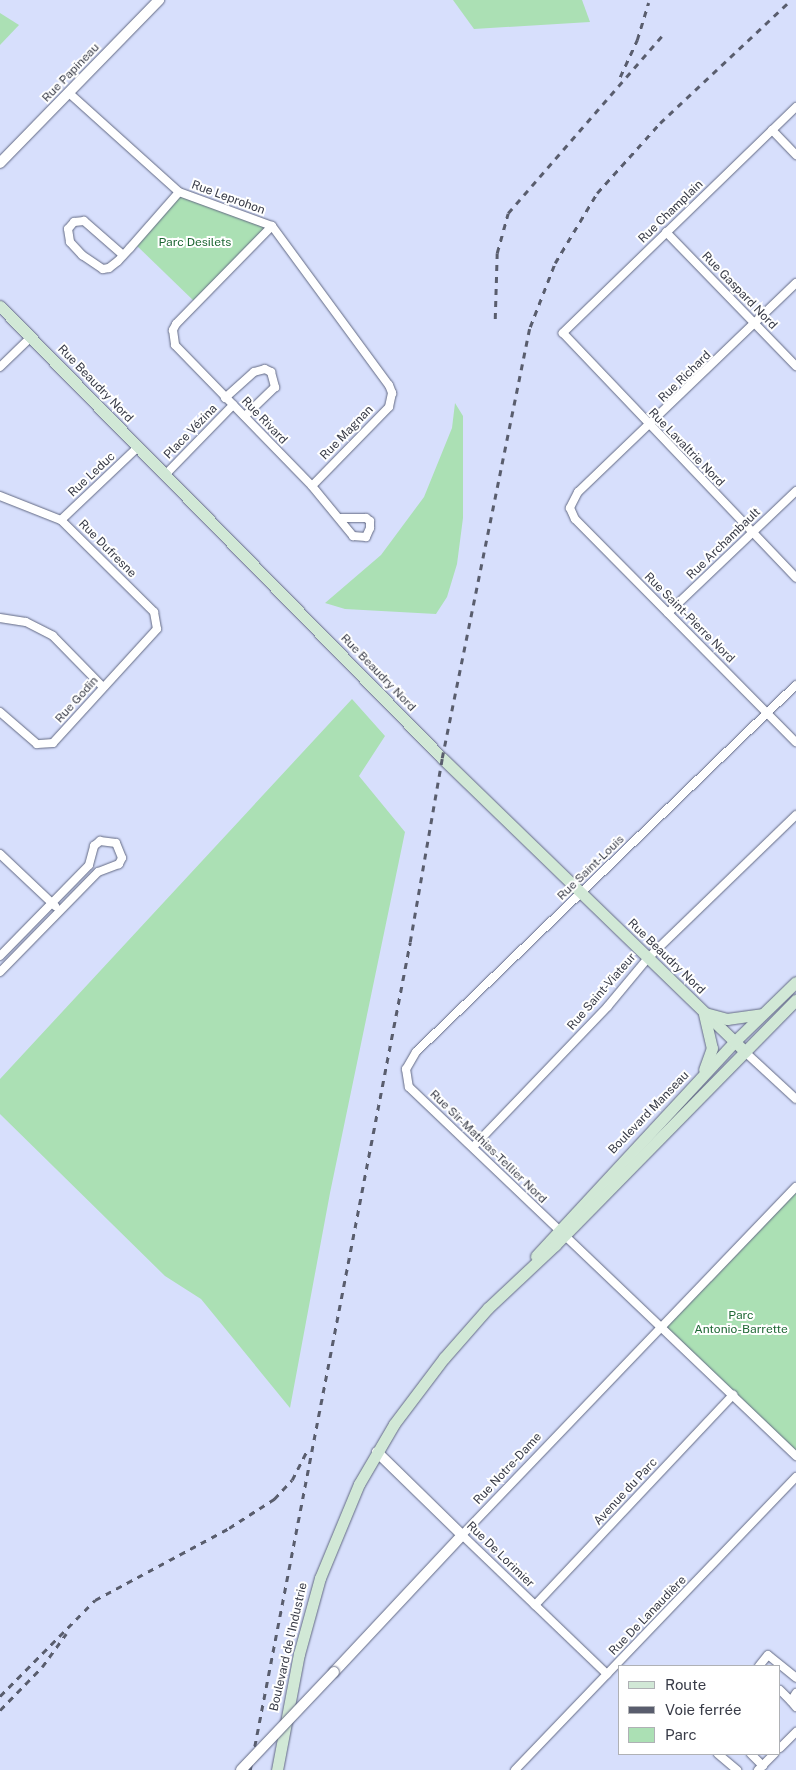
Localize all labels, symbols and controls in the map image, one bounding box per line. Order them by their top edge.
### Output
street label: Rue Papineau [39,41,103,105]
street label: Rue Leprohon [189,178,267,218]
street label: Rue Champlain [636,178,706,246]
park label: Parc Desilets [159,236,231,250]
street label: Rue Gaspard Nord [698,249,780,333]
street label: Rue Beaudry Nord [54,342,136,426]
street label: Rue Richard [656,348,714,406]
street label: Rue Rivard [238,394,290,448]
street label: Place Vézina [161,402,221,462]
street label: Rue Magnan [318,403,376,463]
street label: Rue Lavaltrie Nord [645,406,727,490]
street label: Rue Leduc [66,450,118,500]
street label: Rue Archambault [684,505,764,583]
street label: Rue Dufresne [75,517,139,581]
street label: Rue Saint-Pierre Nord [641,570,737,666]
street label: Rue Beaudry Nord [337,631,419,715]
street label: Rue Godin [52,674,102,726]
street label: Rue Saint-Louis [555,832,627,904]
street label: Rue Beaudry Nord [624,916,708,998]
street label: Rue Saint-Viateur [565,951,639,1033]
street label: Boulevard Manseau [606,1069,692,1157]
street label: Rue Sir-Mathias-Tellier Nord [427,1087,549,1207]
park label: Parc Antonio-Barrette [694,1309,788,1337]
street label: Rue Notre-Dame [471,1430,545,1508]
street label: Avenue du Parc [591,1455,661,1529]
street label: Rue De Lorimier [463,1519,537,1591]
street label: Rue De Lanaudière [606,1573,690,1659]
street label: Boulevard de l'Industrie [267,1581,311,1713]
legend [618,1665,781,1755]
text: Route [665,1676,706,1693]
text: Voie ferrée [665,1701,742,1718]
text: Parc [665,1726,697,1743]

